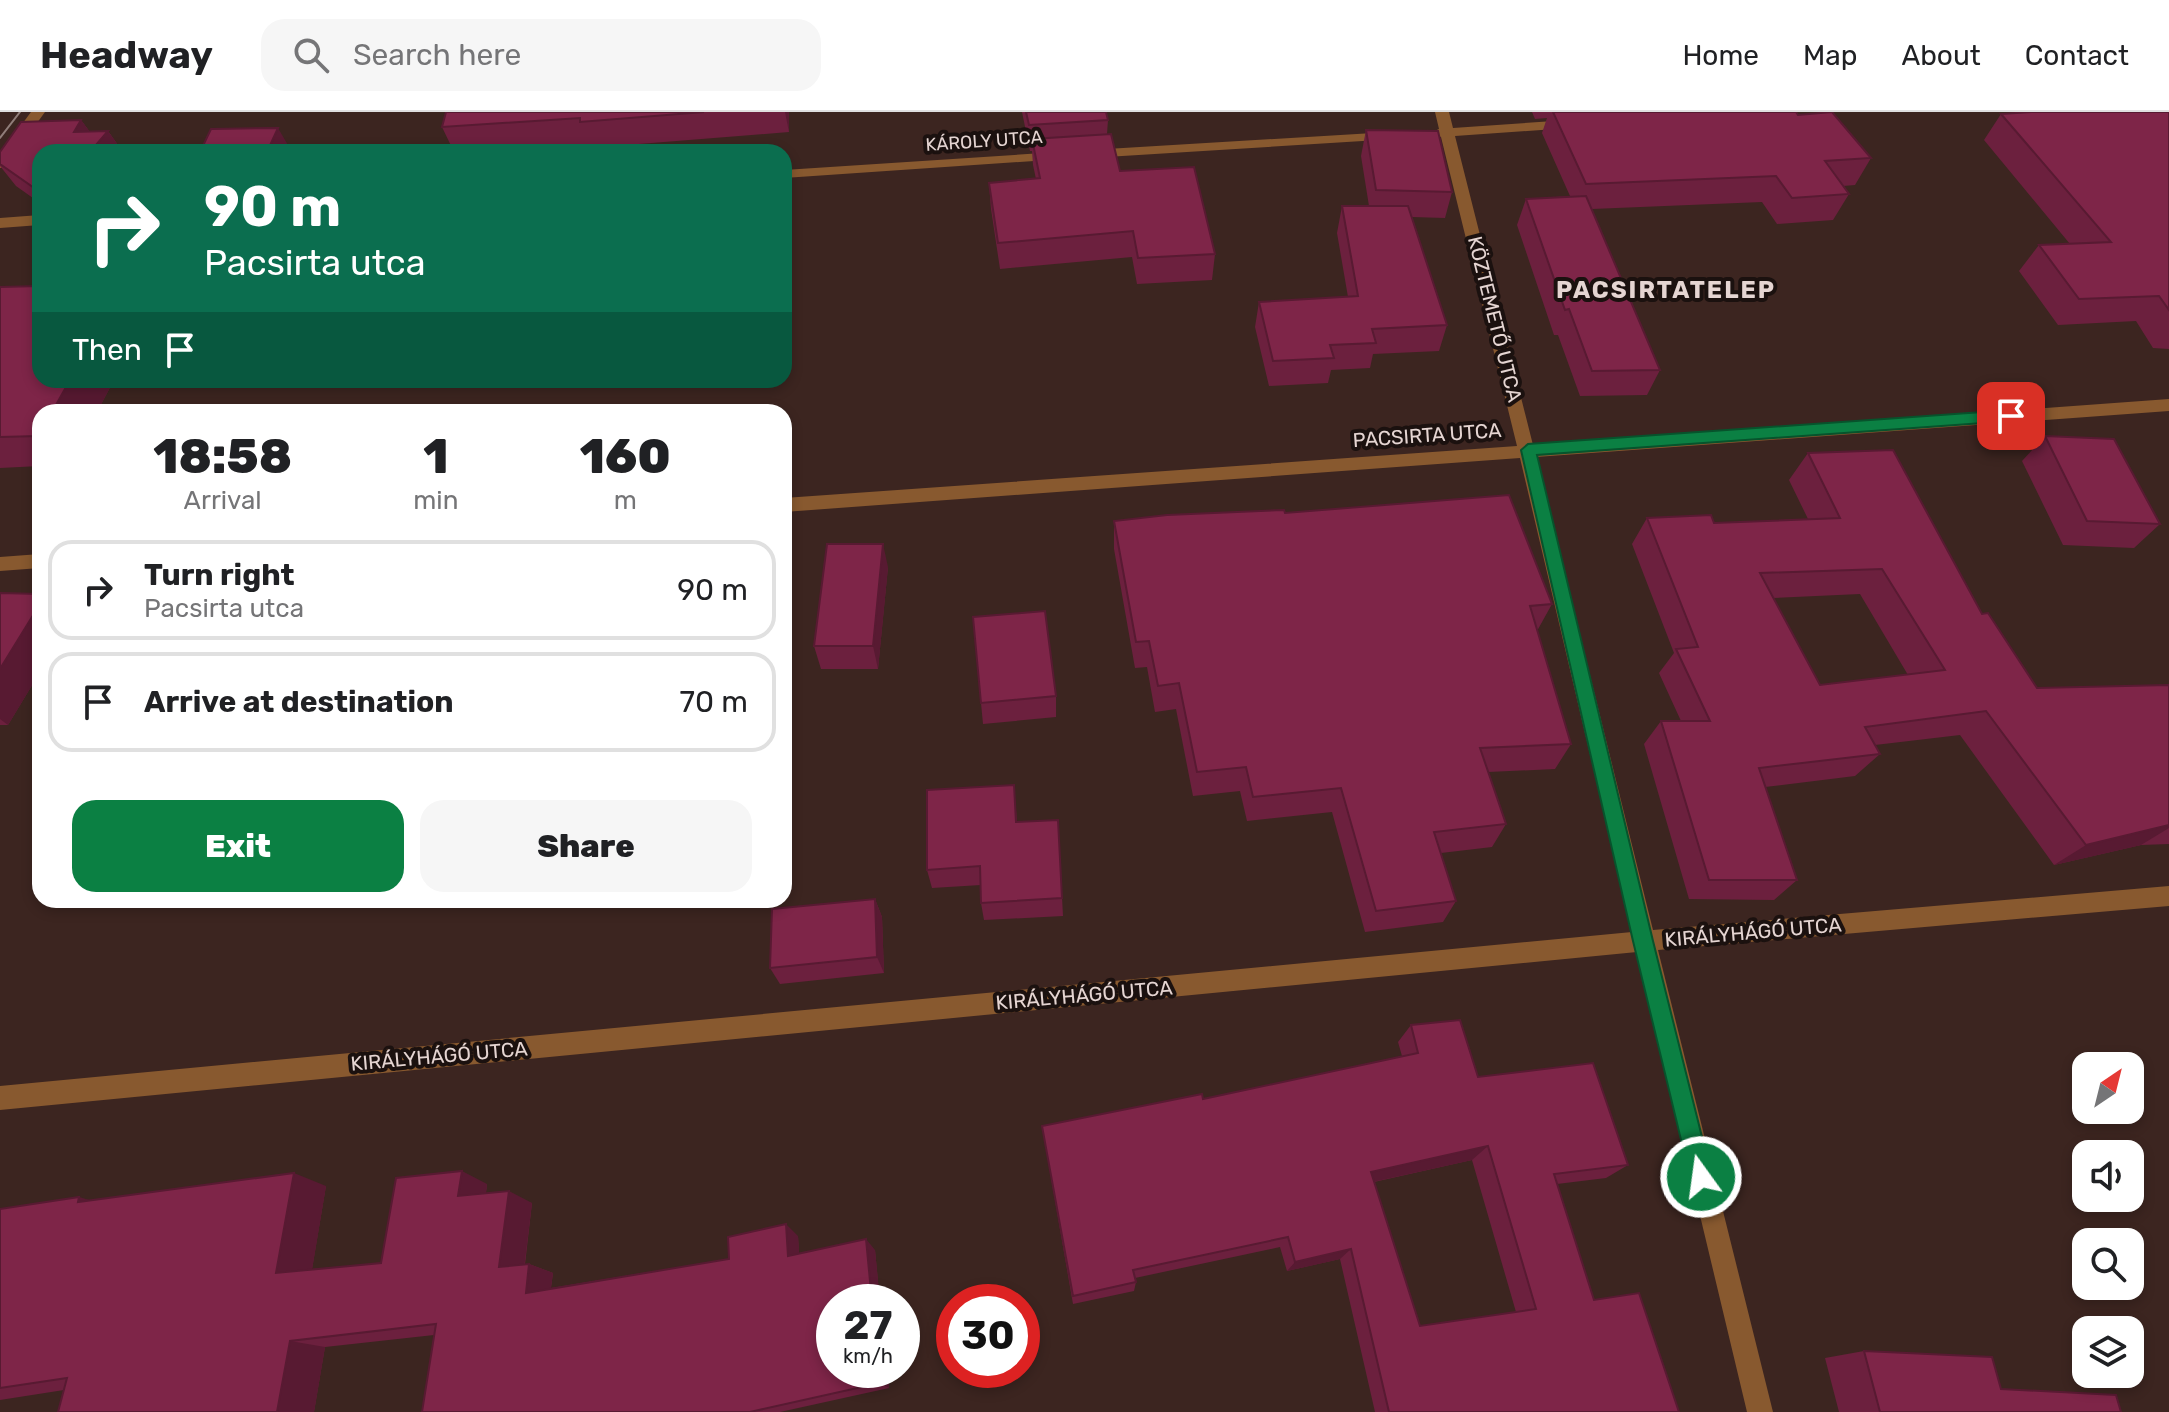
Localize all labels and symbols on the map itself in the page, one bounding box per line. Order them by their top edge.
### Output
street label: KÁROLY UTCA [925,126,1043,156]
street label: KÖZTEMETŐ UTCA [1463,234,1527,404]
district label: PACSIRTATELEP [1556,276,1776,304]
pin [1977,382,2045,450]
street label: PACSIRTA UTCA [1352,418,1502,452]
street label: KIRÁLYHÁGÓ UTCA [1664,912,1842,952]
street label: KIRÁLYHÁGÓ UTCA [995,975,1173,1015]
street label: KIRÁLYHÁGÓ UTCA [350,1036,528,1076]
north arrow [2072,1052,2144,1124]
position arrow [1659,1135,1743,1219]
speed limit sign: 30 [936,1284,1040,1388]

